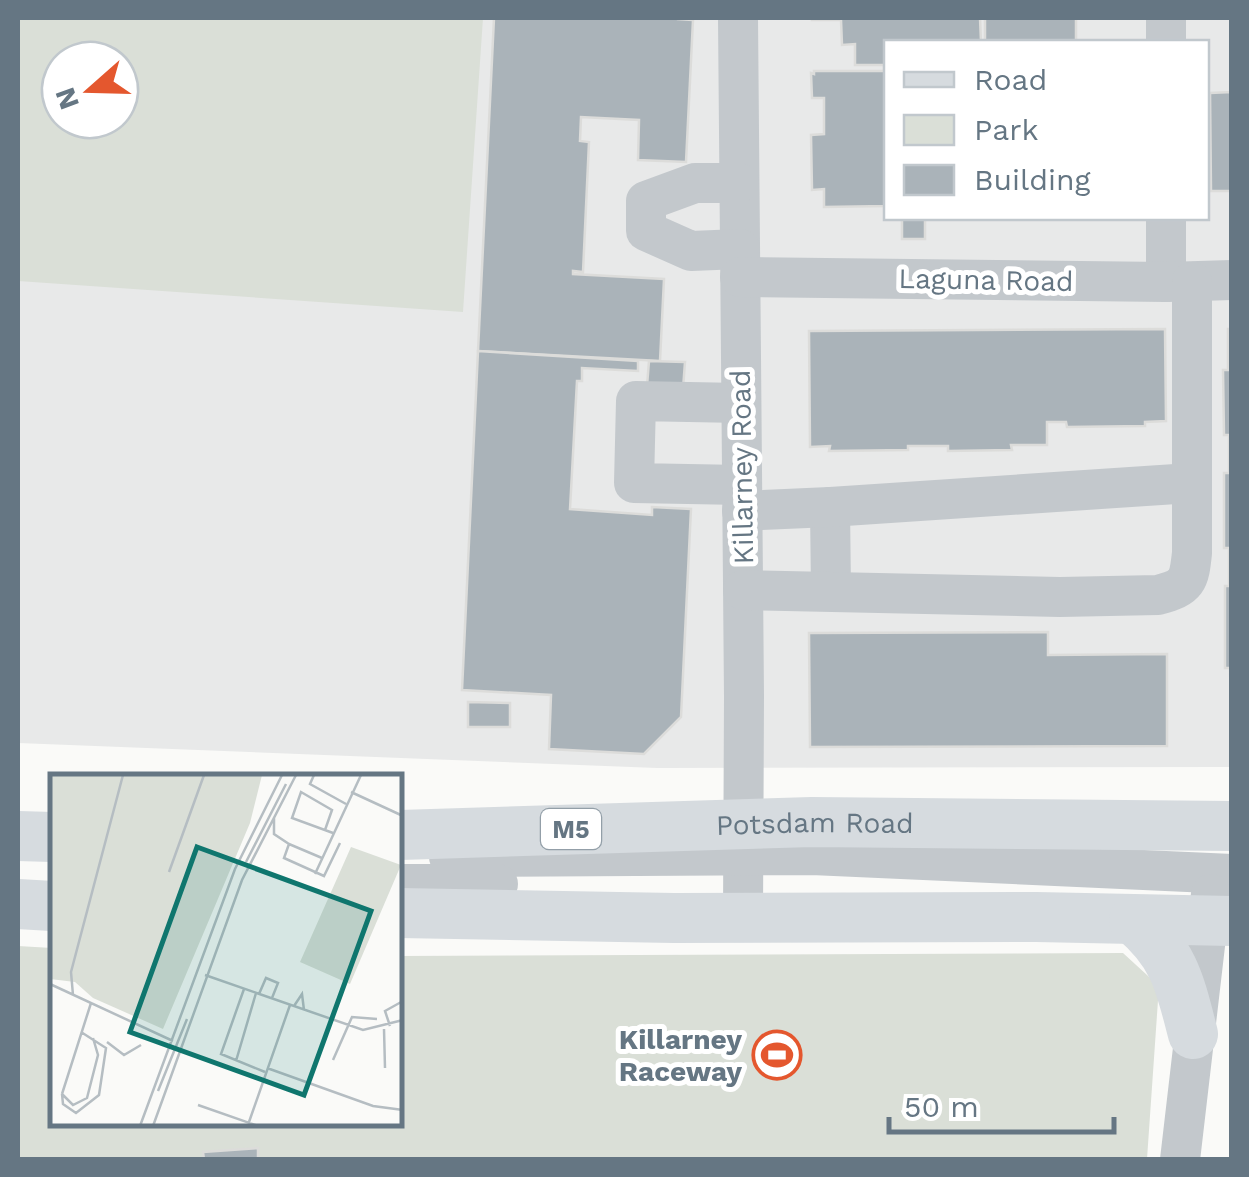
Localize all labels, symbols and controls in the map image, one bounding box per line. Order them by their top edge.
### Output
north arrow [40,40,140,140]
legend [884,40,1209,220]
text: Road [974,62,1047,97]
text: N [48,83,86,114]
text: Park [974,112,1039,147]
text: Building [974,162,1091,197]
street label: Laguna Road [898,262,1074,298]
street label: Killarney Road [724,369,760,565]
inset map [50,774,402,1127]
street label: Potsdam Road [715,805,914,842]
road number: M5 [541,809,601,849]
place label: Killarney Raceway [619,1023,742,1088]
sports icon: Killarney Raceway [751,1029,803,1081]
scale bar [889,1072,1114,1134]
text: 50 m [904,1089,979,1124]

